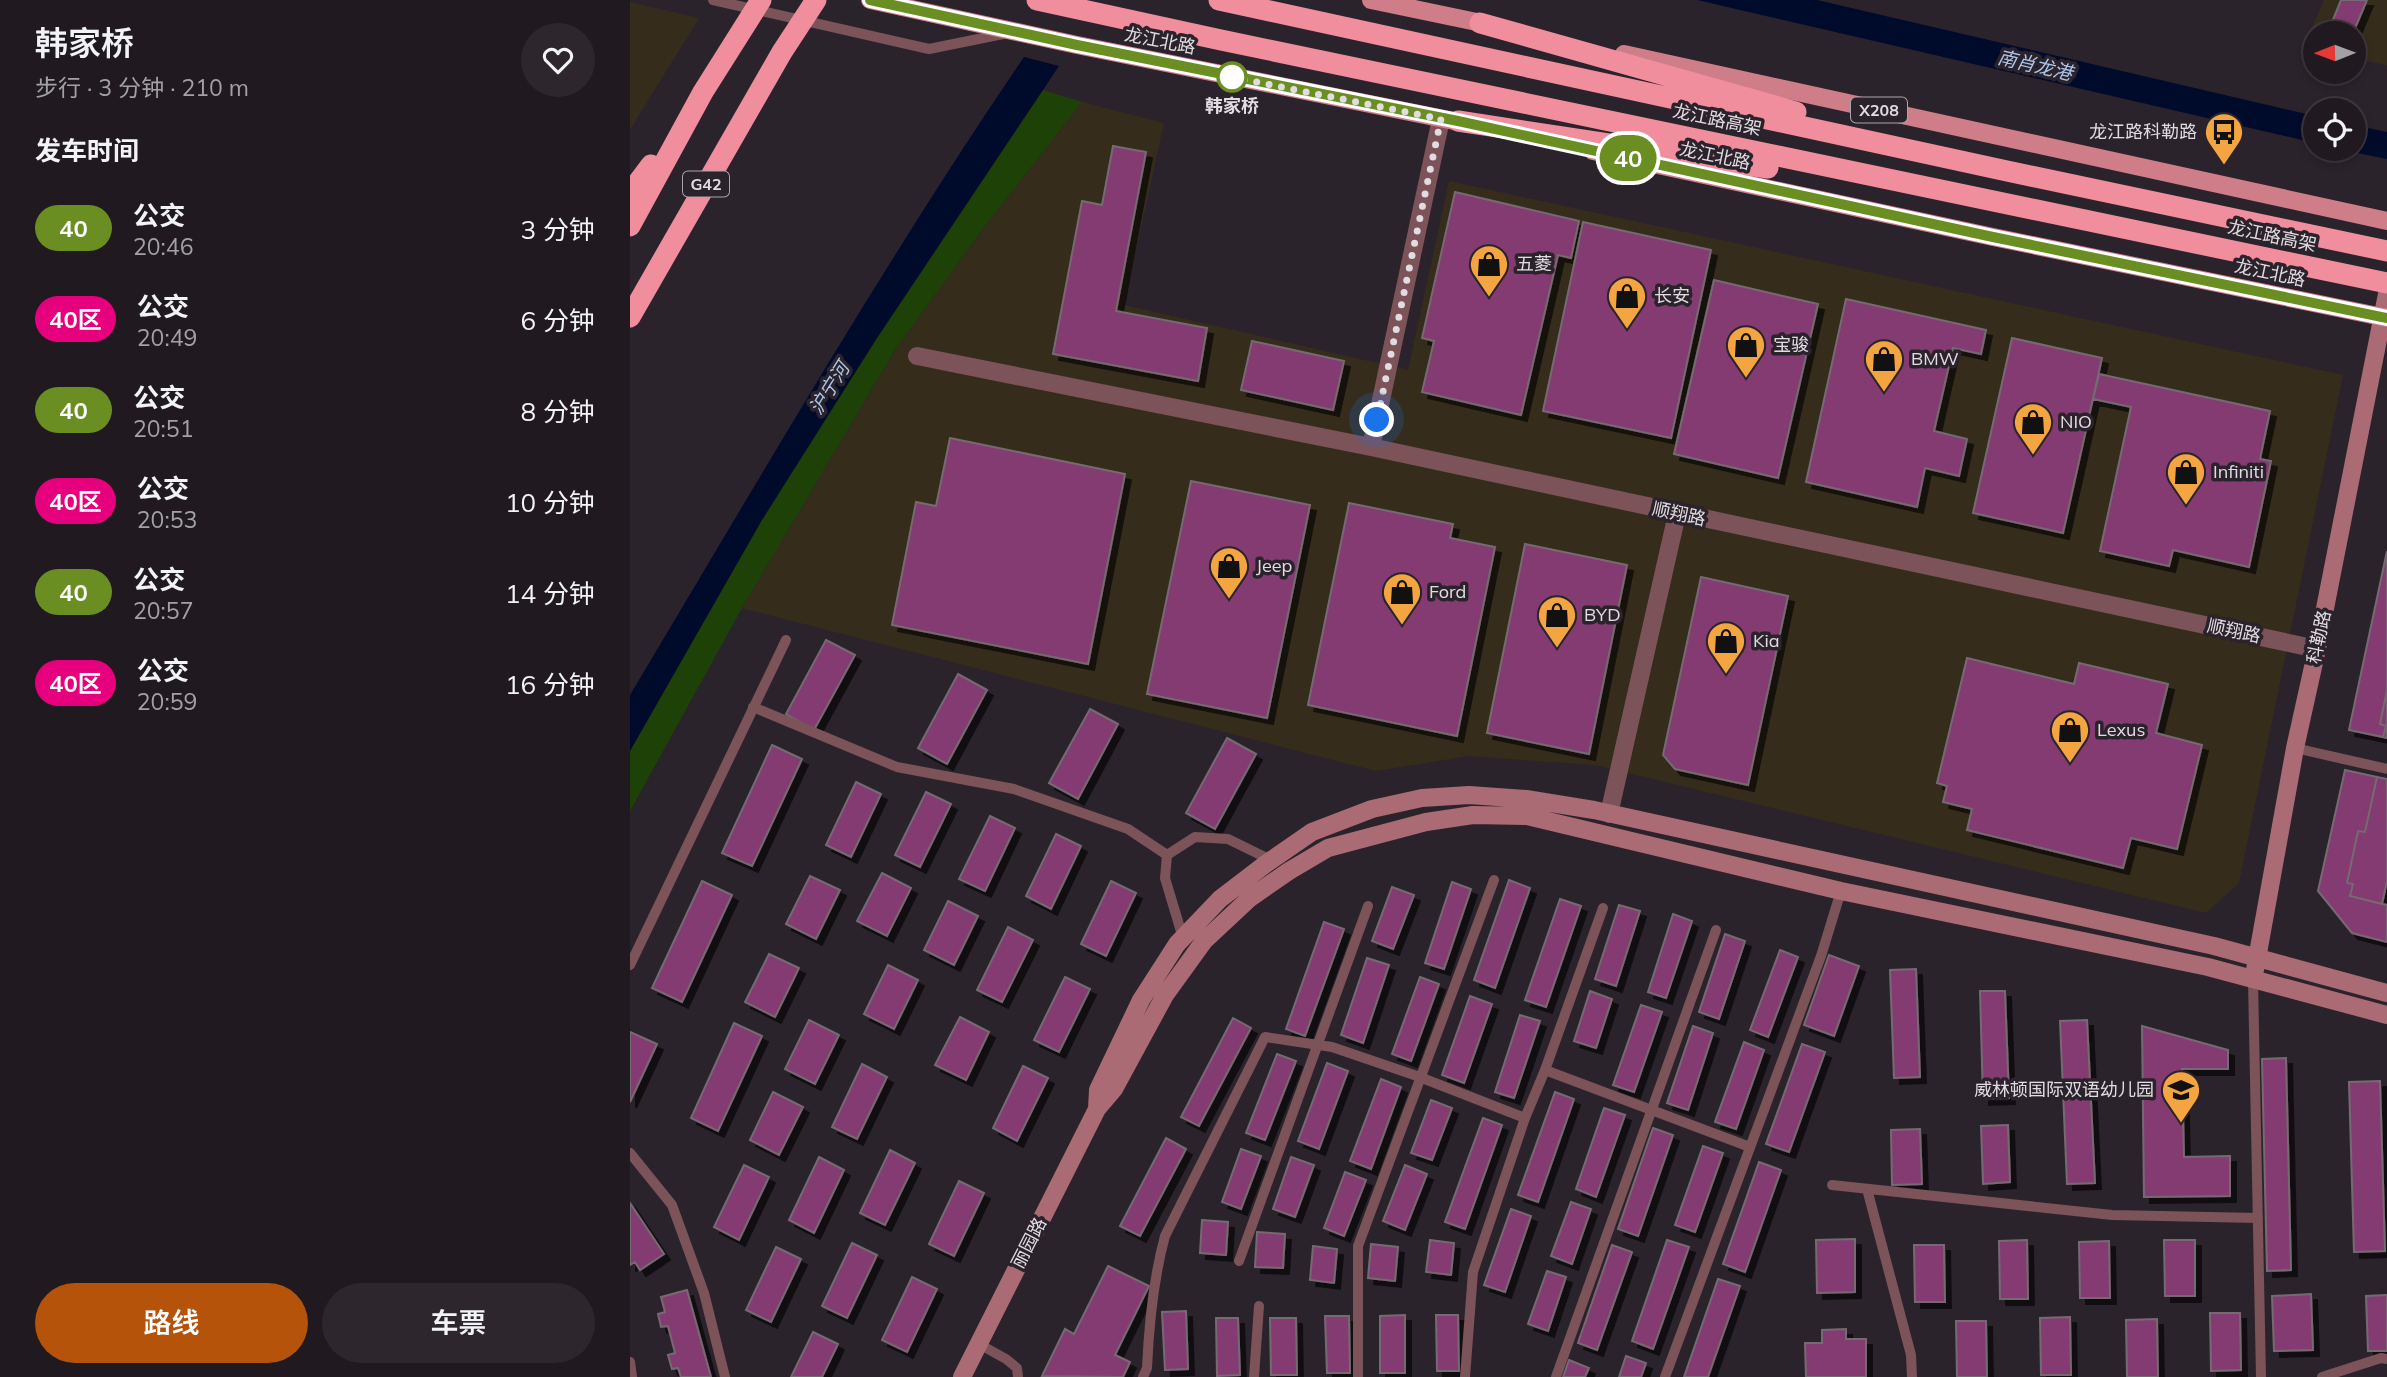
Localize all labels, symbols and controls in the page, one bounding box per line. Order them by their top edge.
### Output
north arrow [2303,21,2366,84]
map controls [2303,21,2366,161]
text: 韩家桥 [35,22,134,63]
street label: 龙江北路 [1123,22,1198,59]
button: heart [521,23,595,97]
water label: 南肖龙港 [1995,45,2078,86]
marker: 韩家桥 [1217,62,1247,92]
text: 步行 · 3 分钟 · 210 m [35,73,249,102]
place label: 韩家桥 [1205,94,1259,117]
road number: X208 [1851,97,1907,122]
button: locate [2303,98,2366,161]
street label: 龙江路高架 [1671,99,1764,140]
bus stop icon: 龙江路科勒路 [2203,111,2245,166]
place label: 龙江路科勒路 [2089,120,2197,143]
text: 发车时间 [35,134,139,167]
line badge: 40 [1597,135,1660,181]
street label: 龙江北路 [1677,137,1753,174]
text: 40 [1614,143,1642,173]
road number: G42 [683,172,729,196]
text: 公交 [133,199,185,232]
text: 40 [59,213,88,243]
text: 3 分钟 [521,213,595,246]
street label: 龙江路高架 [2226,215,2319,256]
text: 20:46 [133,232,193,261]
shop icon: 五菱 [1468,243,1510,298]
place label: 五菱 [1516,252,1552,275]
street label: 龙江北路 [2232,254,2308,291]
shop icon: 长安 [1606,275,1648,330]
place label: 长安 [1654,284,1690,307]
text: 公交 [137,290,189,323]
text: 40区 [49,304,102,334]
text: 6 分钟 [521,304,595,337]
text: 20:49 [137,323,197,352]
shop icon: 宝骏 [1725,324,1767,379]
place label: 宝骏 [1773,333,1809,356]
shop icon: BMW [1863,338,1905,393]
place label: BMW [1911,347,1959,370]
water label: 沪宁河 [804,354,856,419]
text: 公交 [133,381,185,414]
text: 40 [59,395,88,425]
text: 8 分钟 [521,395,595,428]
shop icon: NIO [2012,401,2054,456]
your location [1359,402,1394,437]
place label: NIO [2060,410,2092,433]
text: 20:51 [133,414,193,443]
shop icon: Infiniti [2165,451,2207,506]
place label: Infiniti [2213,460,2264,483]
text: 公交 [137,472,189,505]
text: 40区 [49,486,102,516]
text: 10 分钟 [505,486,595,519]
street label: 顺翔路 [1650,497,1708,530]
text: 20:53 [137,505,197,534]
shop icon: Jeep [1208,545,1250,600]
place label: Jeep [1256,554,1292,577]
text: 公交 [133,563,185,596]
shop icon: Ford [1381,571,1423,626]
text: 40 [59,577,88,607]
text: 14 分钟 [505,577,595,610]
place label: Ford [1429,580,1466,603]
shop icon: BYD [1536,594,1578,649]
text: 20:57 [133,596,193,625]
place label: BYD [1584,603,1621,626]
street label: 科勒路 [2302,608,2335,666]
street label: 顺翔路 [2205,614,2263,647]
shop icon: Kia [1705,620,1747,675]
place label: Kia [1753,629,1780,652]
text: 公交 [137,654,189,687]
text: 40区 [49,668,102,698]
text: 16 分钟 [505,668,595,701]
text: 20:59 [137,687,197,716]
shop icon: Lexus [2049,709,2091,764]
place label: Lexus [2097,718,2145,741]
school or university icon: 威林顿国际双语幼儿园 [2160,1069,2202,1124]
place label: 威林顿国际双语幼儿园 [1974,1078,2154,1101]
street label: 丽园路 [1006,1213,1051,1272]
button: 路线 [35,1283,308,1363]
button: 车票 [322,1283,595,1363]

